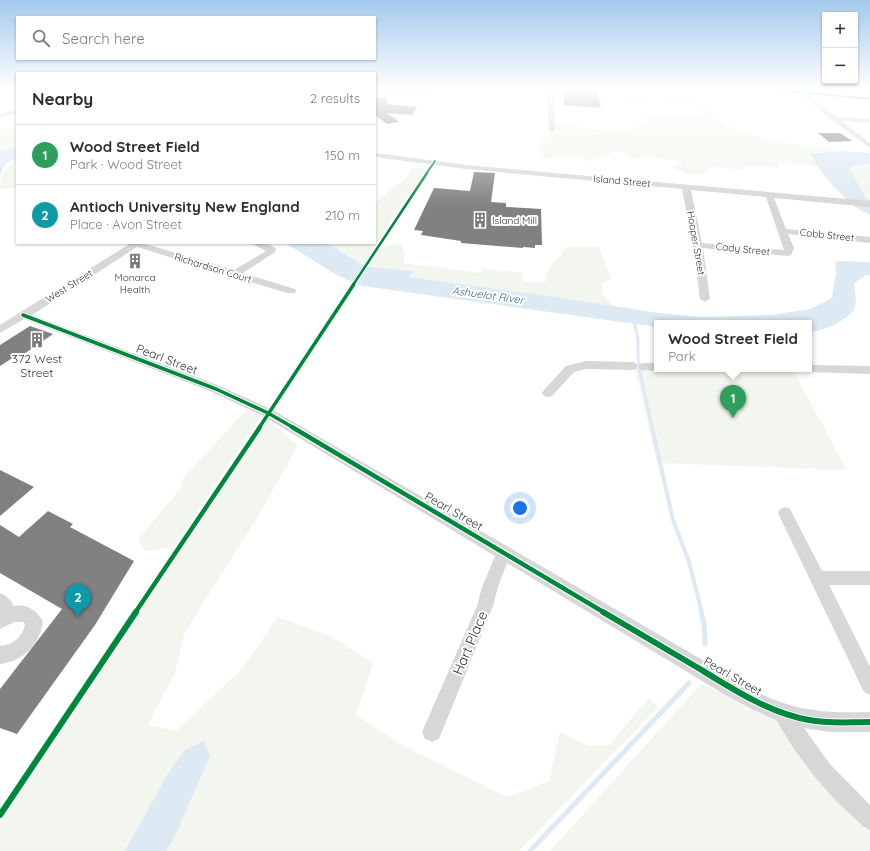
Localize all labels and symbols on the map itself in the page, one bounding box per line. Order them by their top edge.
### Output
street label: Island Street [593,172,652,190]
street label: Hooper Street [684,210,708,277]
building icon: Island Mill [471,211,489,229]
place label: Island Mill [492,214,537,227]
street label: Cobb Street [799,226,856,244]
street label: Cady Street [715,240,771,258]
street label: Richardson Court [173,250,254,286]
building icon: Monarca Health [126,252,144,270]
street label: West Street [43,266,96,306]
place label: Monarca Health [114,271,156,296]
water label: Ashuelot River [451,283,527,307]
building icon: 372 West Street [28,331,46,349]
street label: Pearl Street [134,340,200,378]
place label: 372 West Street [12,351,62,380]
pin: 1 [720,385,746,418]
street label: Pearl Street [422,488,486,534]
your location [510,498,530,518]
pin: 2 [65,584,91,617]
street label: Hart Place [448,608,492,678]
street label: Pearl Street [701,653,765,699]

